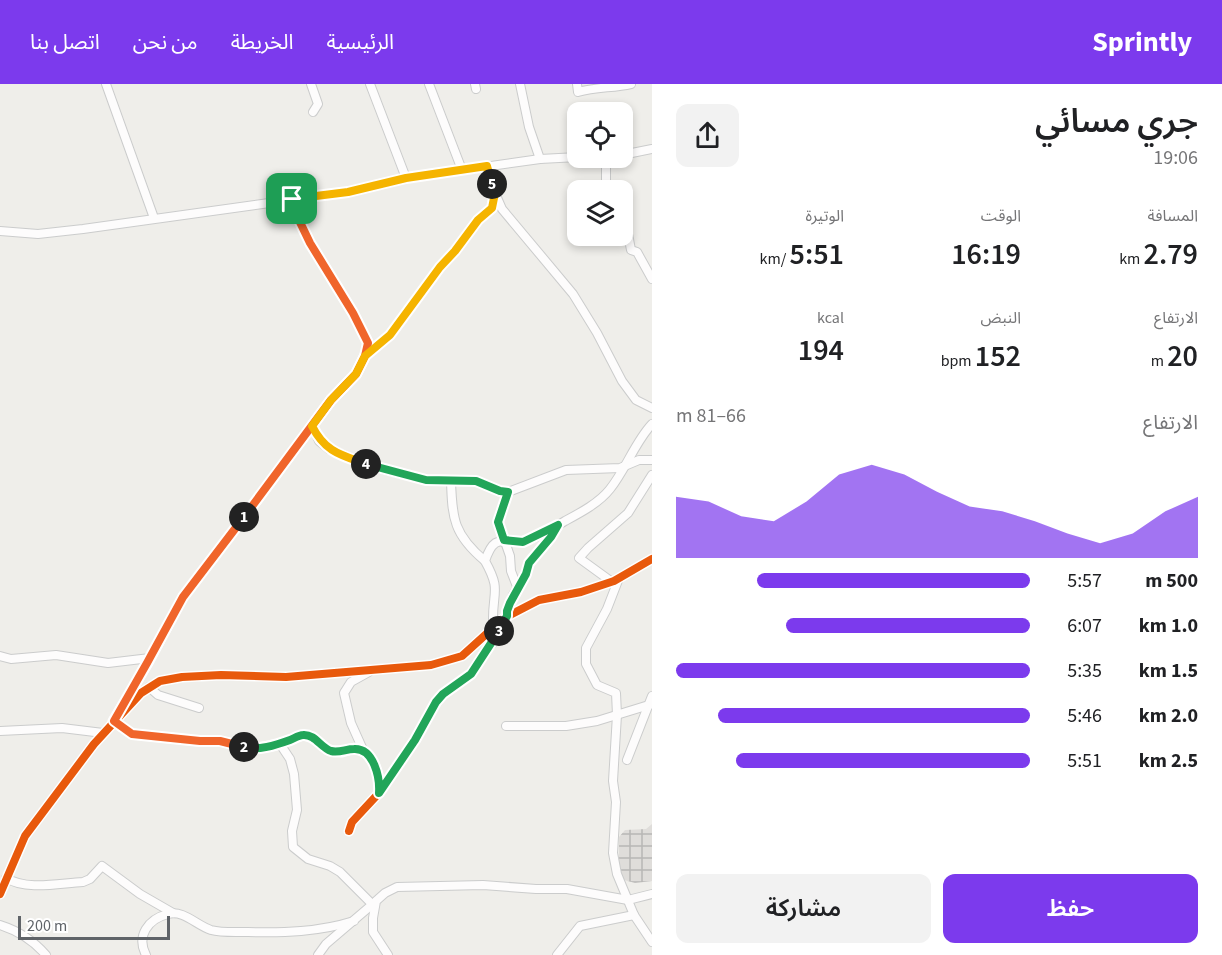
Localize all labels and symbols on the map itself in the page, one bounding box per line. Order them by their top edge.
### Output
pin: 5 [477,169,507,199]
pin [266,173,317,224]
pin: 4 [351,449,381,479]
pin: 1 [229,502,259,532]
pin: 3 [484,616,514,646]
pin: 2 [229,732,259,762]
scale bar [18,913,170,940]

